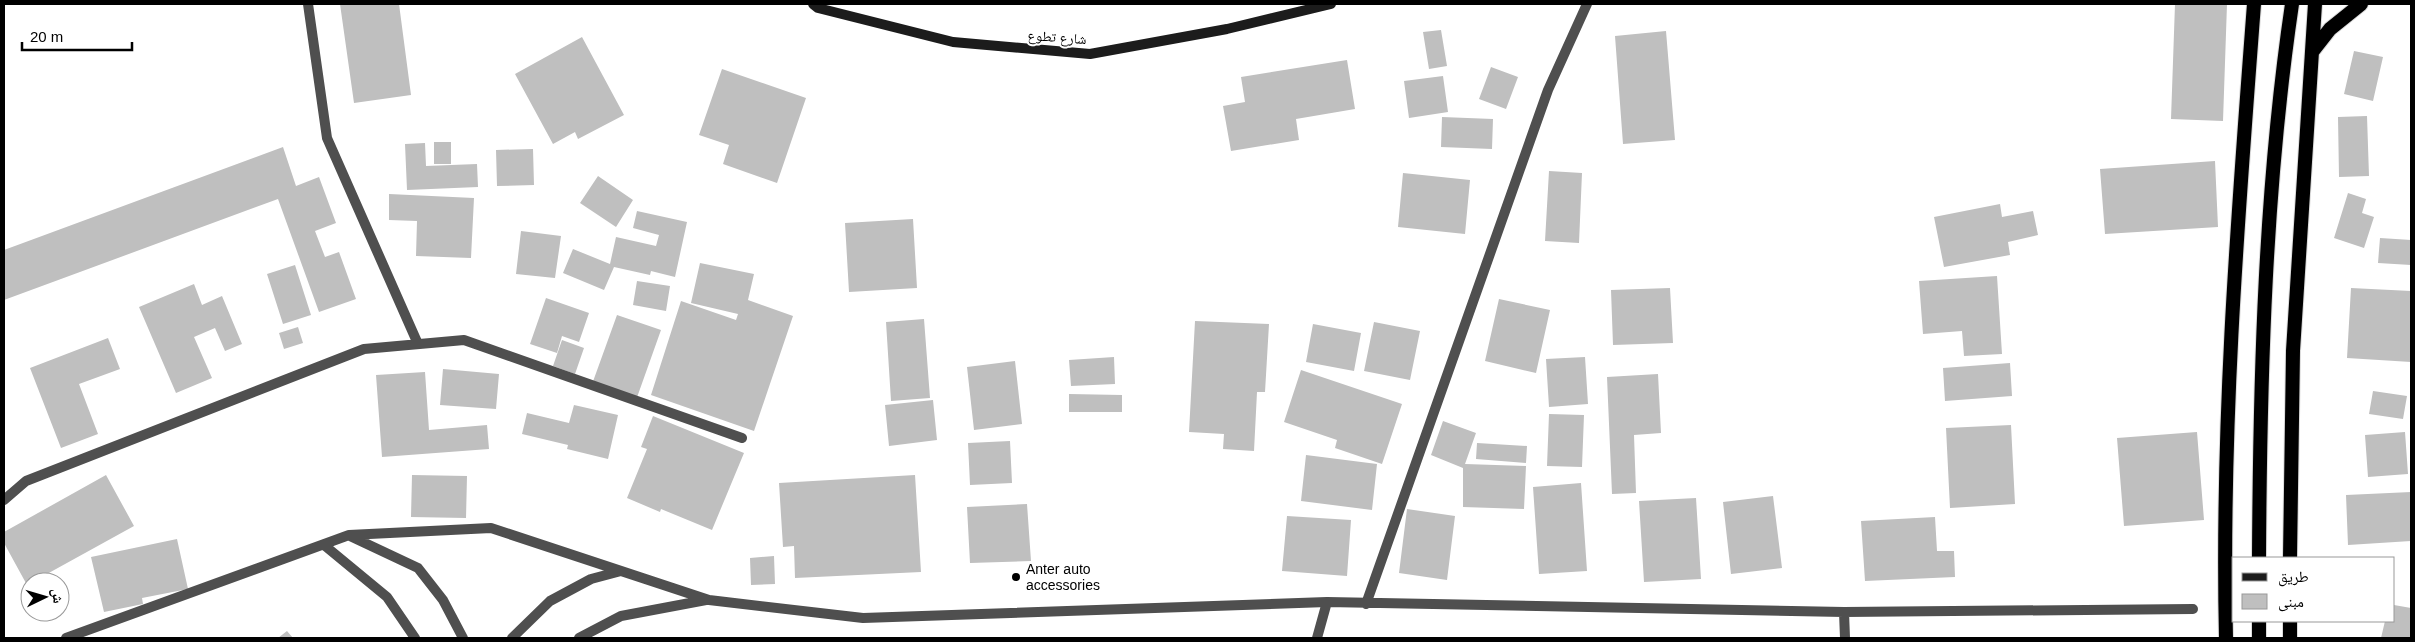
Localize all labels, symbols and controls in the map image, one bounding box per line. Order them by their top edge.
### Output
scale bar [22,20,132,52]
street label: شارع تطوع [1027,27,1087,49]
text: 20 m [30,28,63,45]
legend [2232,557,2395,622]
place label: Anter auto accessories [1026,561,1100,593]
text: طريق [2278,568,2309,587]
marker: Anter auto accessories [1010,571,1022,583]
north arrow [20,572,70,622]
text: ش [48,588,67,604]
text: مبنى [2278,593,2304,612]

